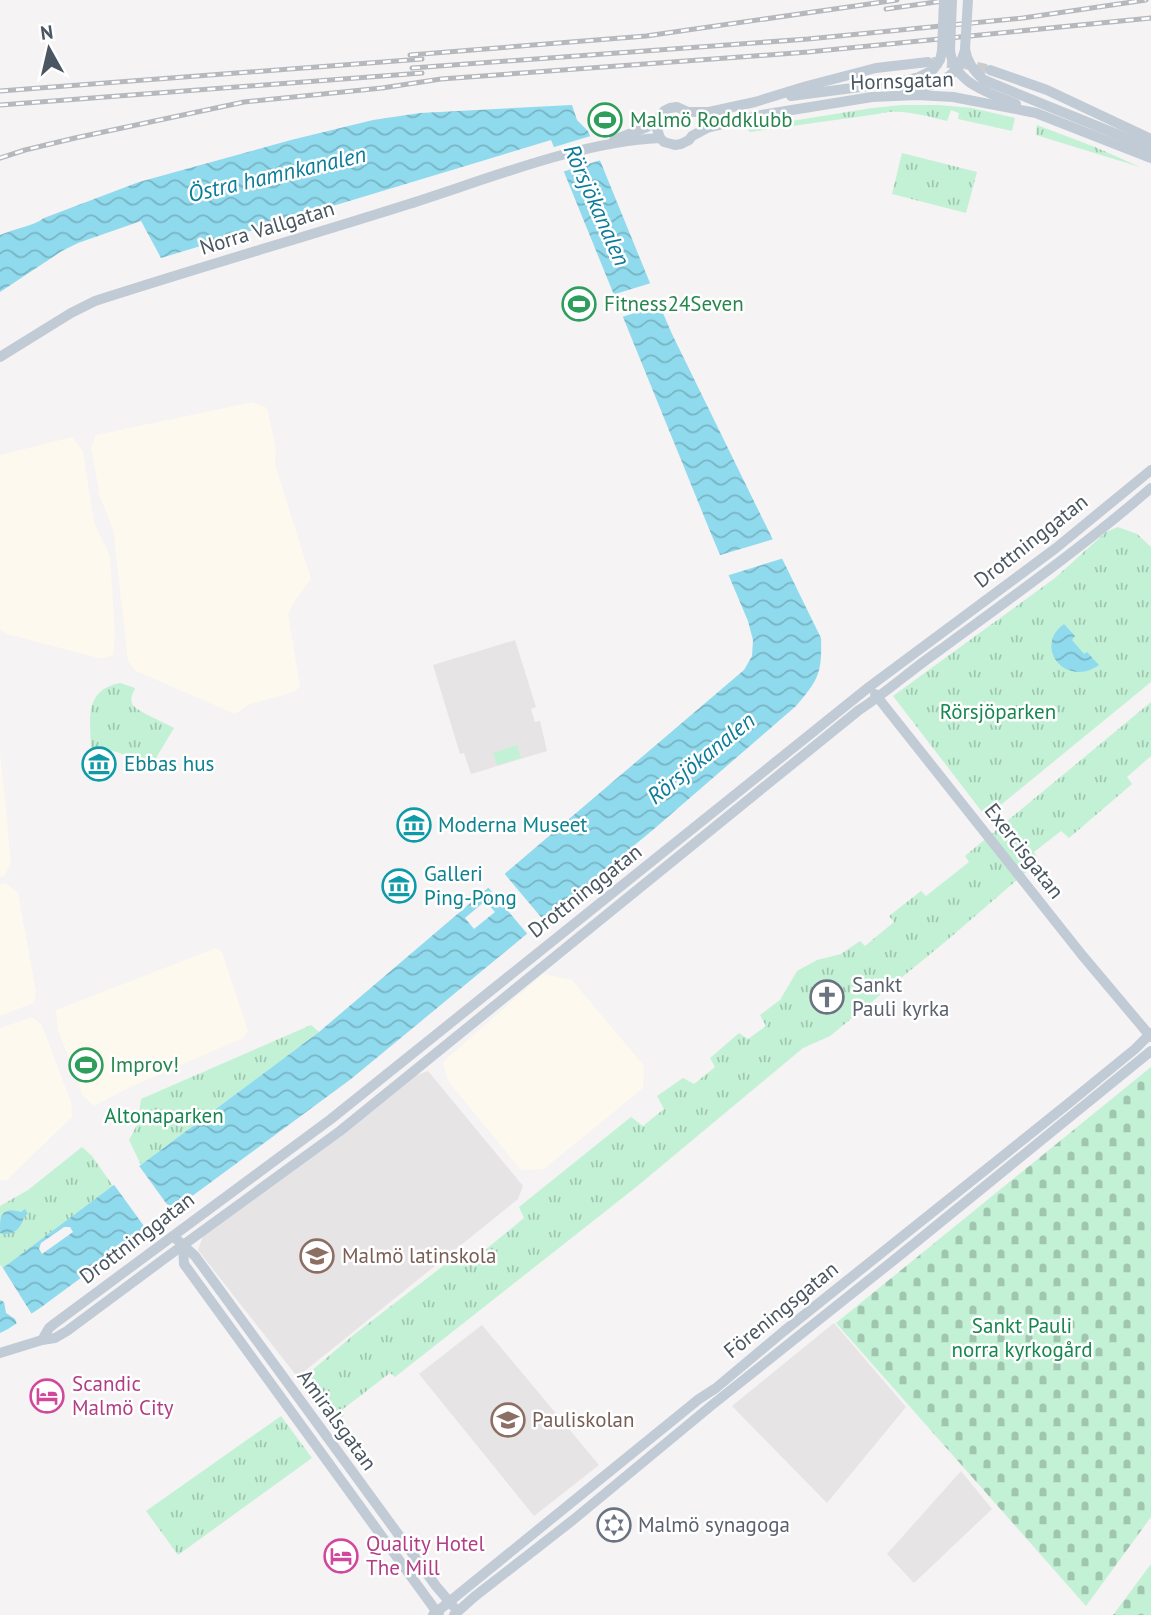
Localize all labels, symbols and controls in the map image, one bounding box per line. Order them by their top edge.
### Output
north arrow [14,14,84,84]
text: N [39,19,54,45]
street label: Hornsgatan [850,65,954,96]
sports icon: Malmö Roddklubb [586,101,624,139]
place label: Malmö Roddklubb [630,106,793,133]
water label: Östra hamnkanalen [185,139,369,208]
water label: Rörsjökanalen [558,139,637,270]
street label: Norra Vallgatan [196,194,337,261]
sports icon: Fitness24Seven [560,285,598,323]
place label: Fitness24Seven [604,290,744,317]
street label: Drottninggatan [968,488,1093,593]
park label: Rörsjöparken [940,698,1056,725]
water label: Rörsjökanalen [641,705,760,810]
museum icon: Ebbas hus [80,745,118,783]
place label: Ebbas hus [124,750,214,777]
street label: Exercisgatan [979,797,1070,904]
museum icon: Moderna Museet [395,806,433,844]
place label: Moderna Museet [438,811,587,838]
street label: Drottninggatan [522,838,647,943]
place label: Galleri Ping-Pong [424,860,517,911]
museum icon: Galleri Ping-Pong [380,867,418,905]
place label: Sankt Pauli kyrka [852,971,949,1022]
church icon: Sankt Pauli kyrka [808,978,846,1016]
sports icon: Improv! [67,1046,105,1084]
place label: Improv! [110,1051,179,1078]
park label: Altonaparken [104,1102,224,1129]
street label: Drottninggatan [74,1186,200,1290]
school or university icon: Malmö latinskola [298,1237,336,1275]
place label: Malmö latinskola [342,1242,496,1269]
street label: Föreningsgatan [718,1255,843,1364]
park label: Sankt Pauli norra kyrkogård [951,1312,1093,1363]
street label: Amiralsgatan [292,1364,383,1475]
place label: Scandic Malmö City [72,1370,174,1421]
hotel icon: Scandic Malmö City [28,1377,66,1415]
school or university icon: Pauliskolan [489,1401,527,1439]
place label: Pauliskolan [532,1406,634,1433]
synagogue icon: Malmö synagoga [595,1506,633,1544]
place label: Malmö synagoga [638,1511,790,1538]
place label: Quality Hotel The Mill [366,1530,485,1581]
hotel icon: Quality Hotel The Mill [322,1537,360,1575]

